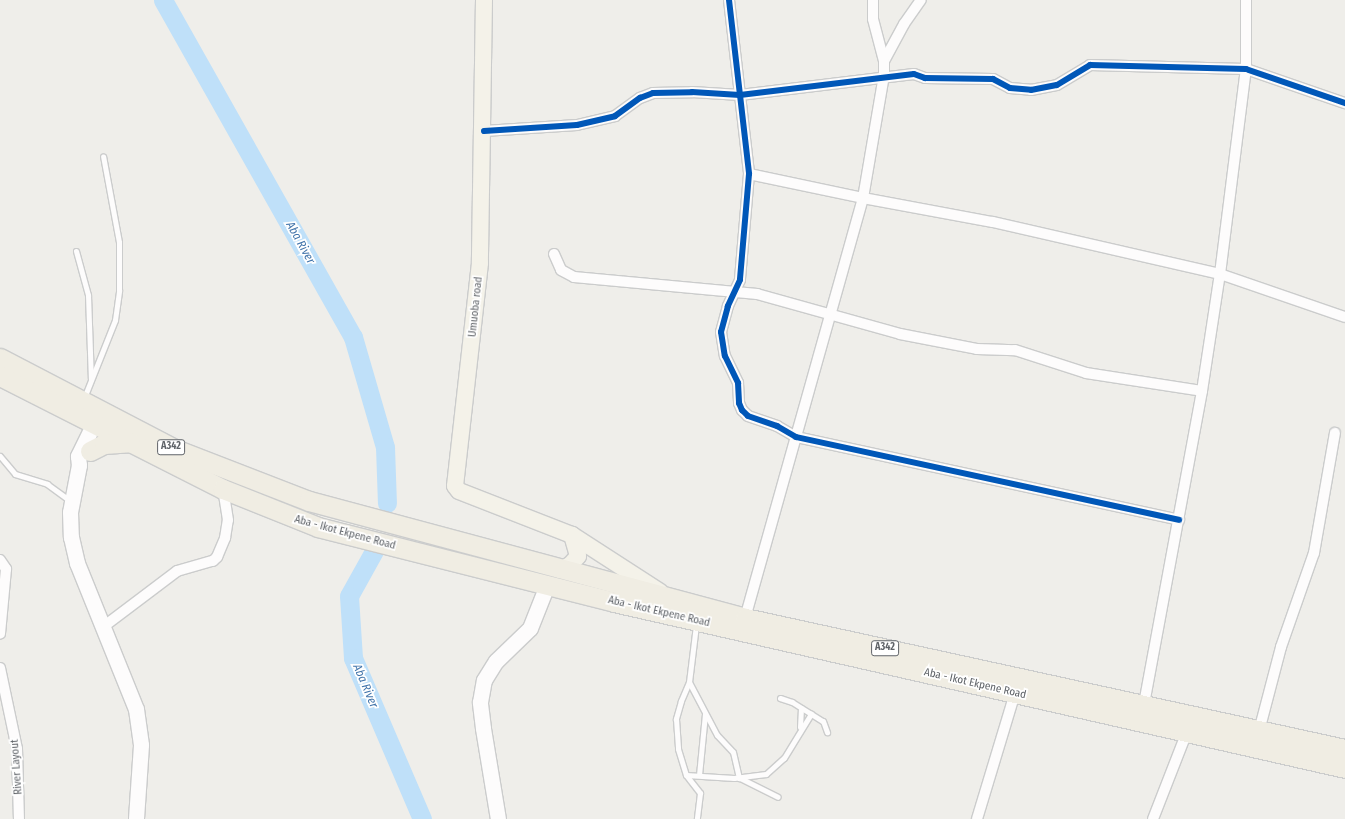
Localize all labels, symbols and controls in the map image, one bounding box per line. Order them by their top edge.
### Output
water label: Aba River [283,219,317,267]
street label: Umuoba road [466,276,486,338]
road number: A342 [157,439,185,455]
street label: Aba - Ikot Ekpene Road [293,513,397,553]
street label: Aba - Ikot Ekpene Road [607,594,711,630]
road number: A342 [871,640,899,656]
water label: Aba River [349,662,381,710]
street label: Aba - Ikot Ekpene Road [923,666,1027,702]
street label: River Layout [8,739,26,795]

